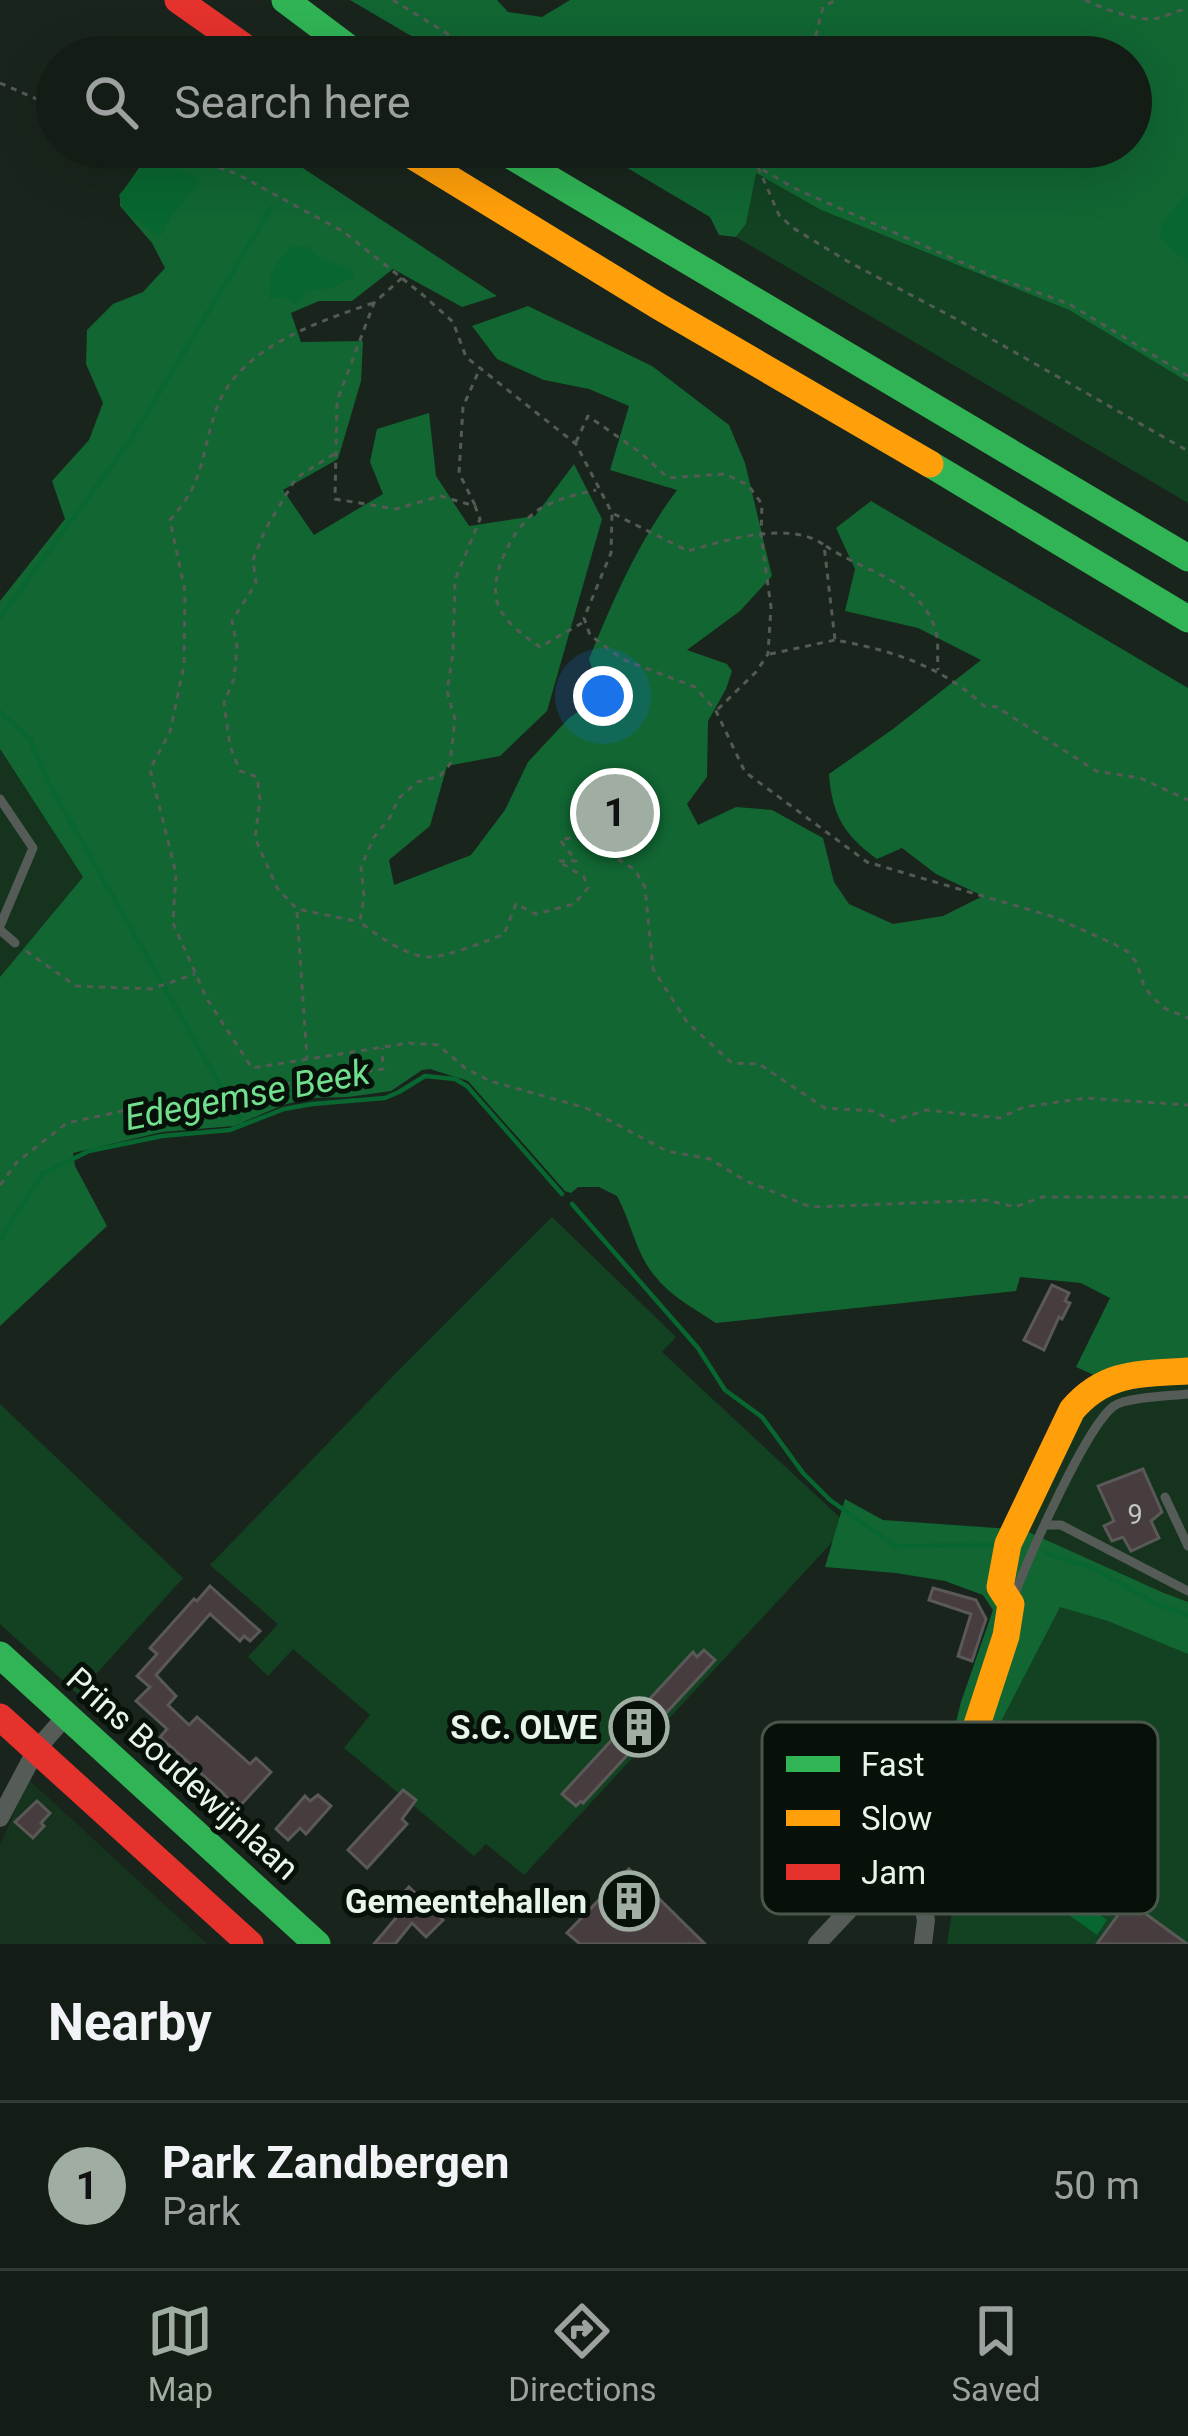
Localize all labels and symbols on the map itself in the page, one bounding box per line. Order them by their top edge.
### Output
your location [573,666,633,726]
pin: 1 [576,768,654,858]
water label: Edegemse Beek [121,1050,374,1139]
house number: 9 [1127,1499,1143,1531]
street label: Prins Boudewijnlaan [59,1659,307,1888]
building icon: S.C. OLVE [608,1696,670,1758]
place label: S.C. OLVE [450,1708,597,1747]
legend [762,1722,1158,1914]
text: Fast [861,1745,924,1784]
text: Slow [861,1799,932,1838]
text: Jam [861,1853,926,1892]
building icon: Gemeentehallen [598,1870,660,1932]
place label: Gemeentehallen [345,1882,587,1921]

